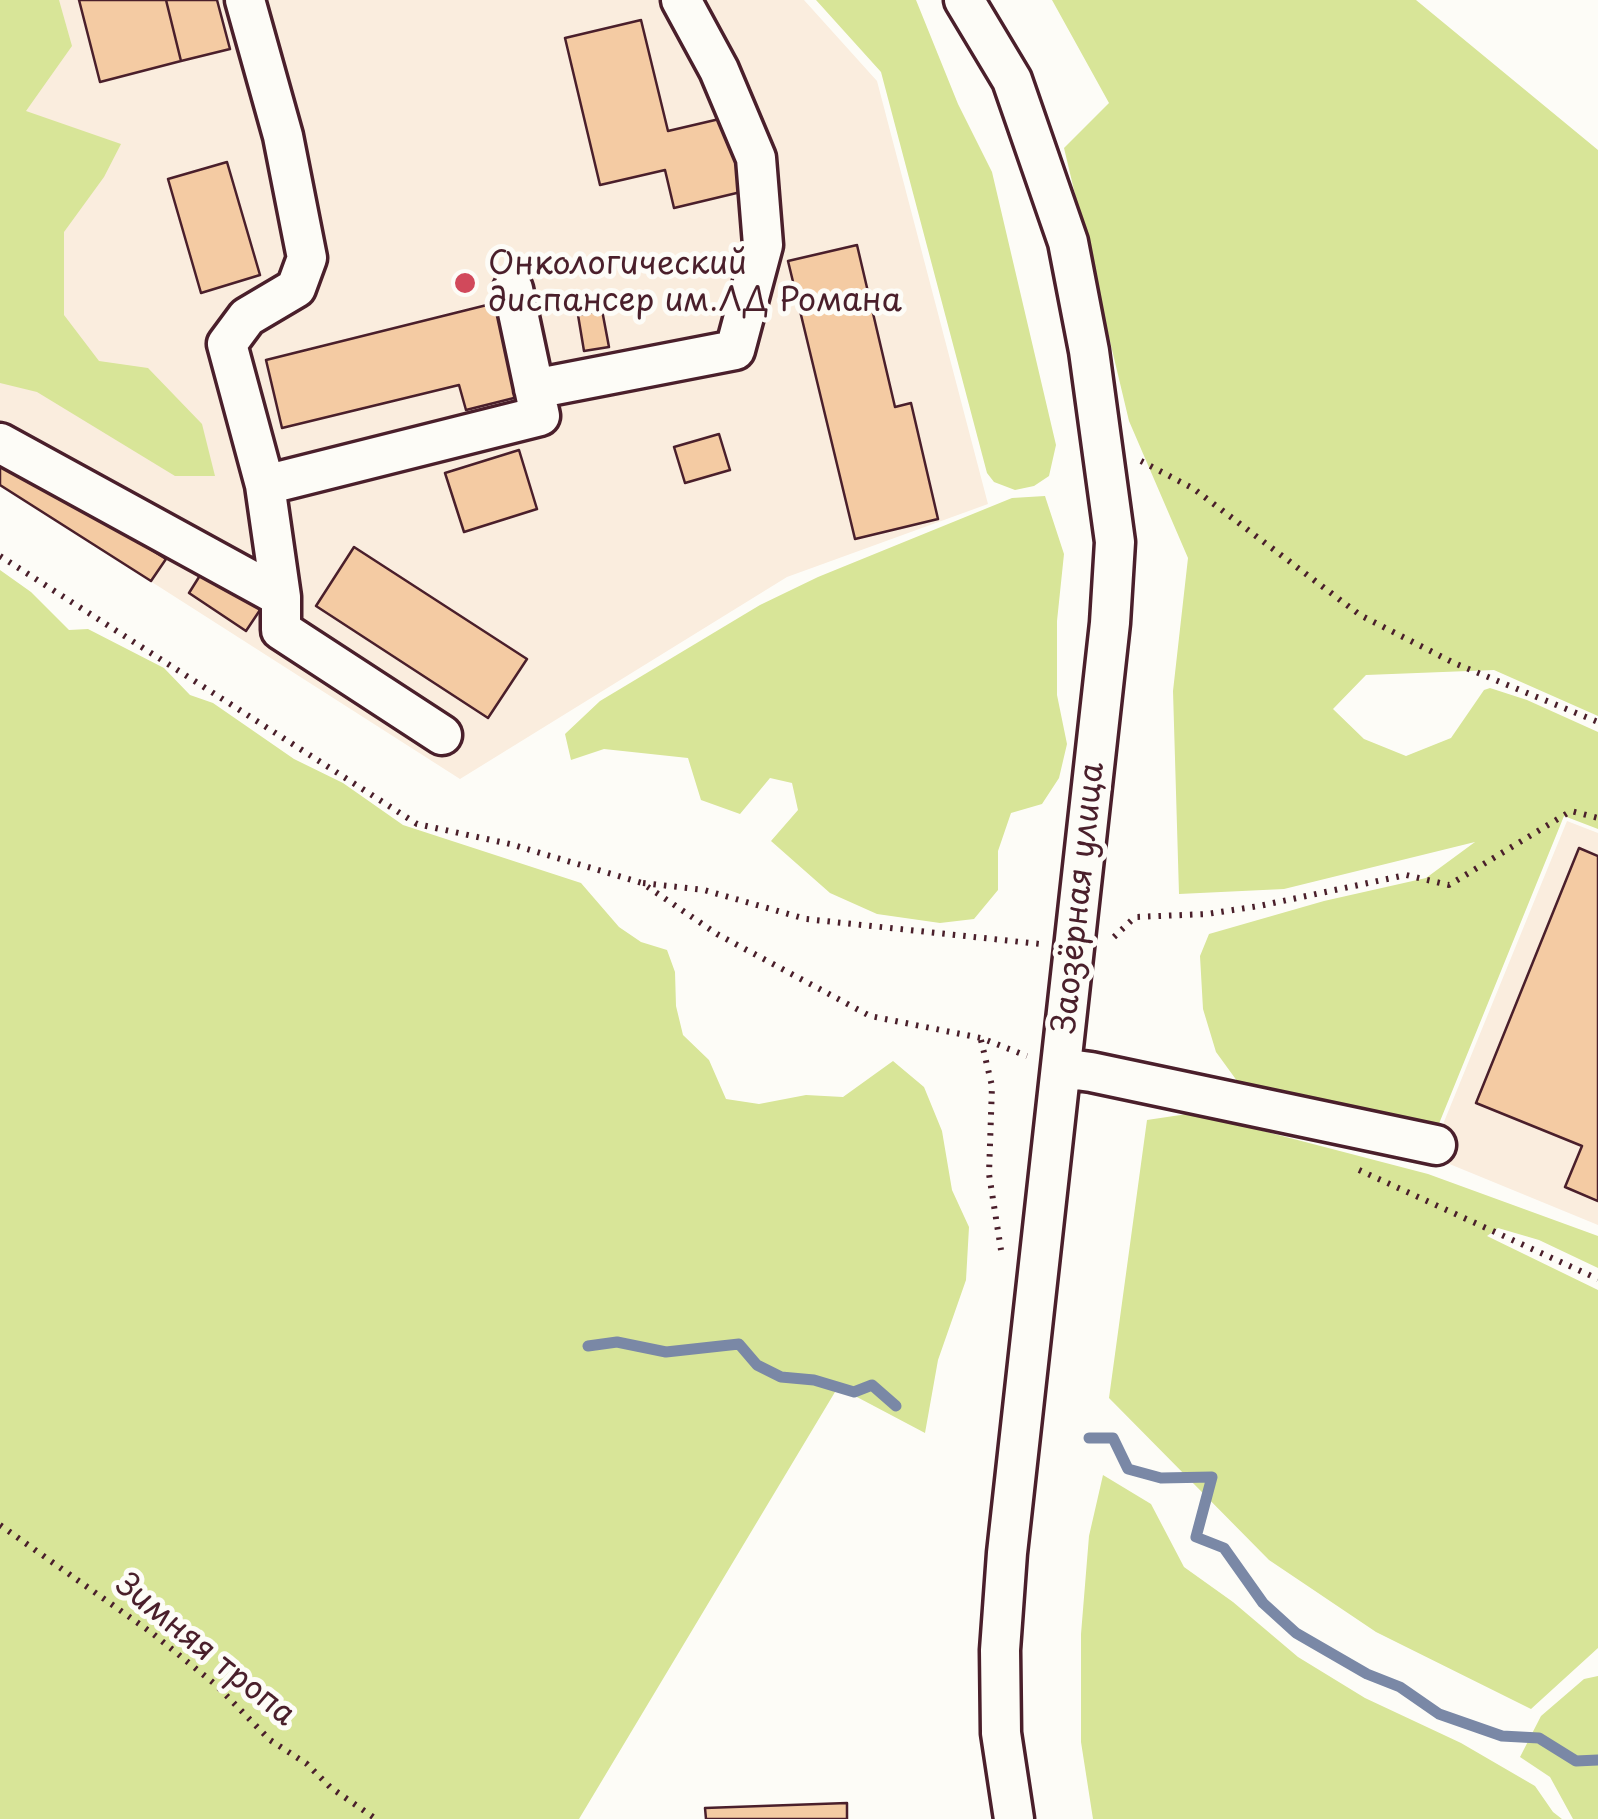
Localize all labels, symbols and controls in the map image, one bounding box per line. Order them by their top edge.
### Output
place label: Онкологический диспансер им.ЛД Романа [488,246,902,321]
marker: Онкологический диспансер им.ЛД Романа [452,270,478,296]
street label: Заозёрная улица [1047,761,1113,1035]
street label: Зимняя тропа [107,1567,303,1735]

